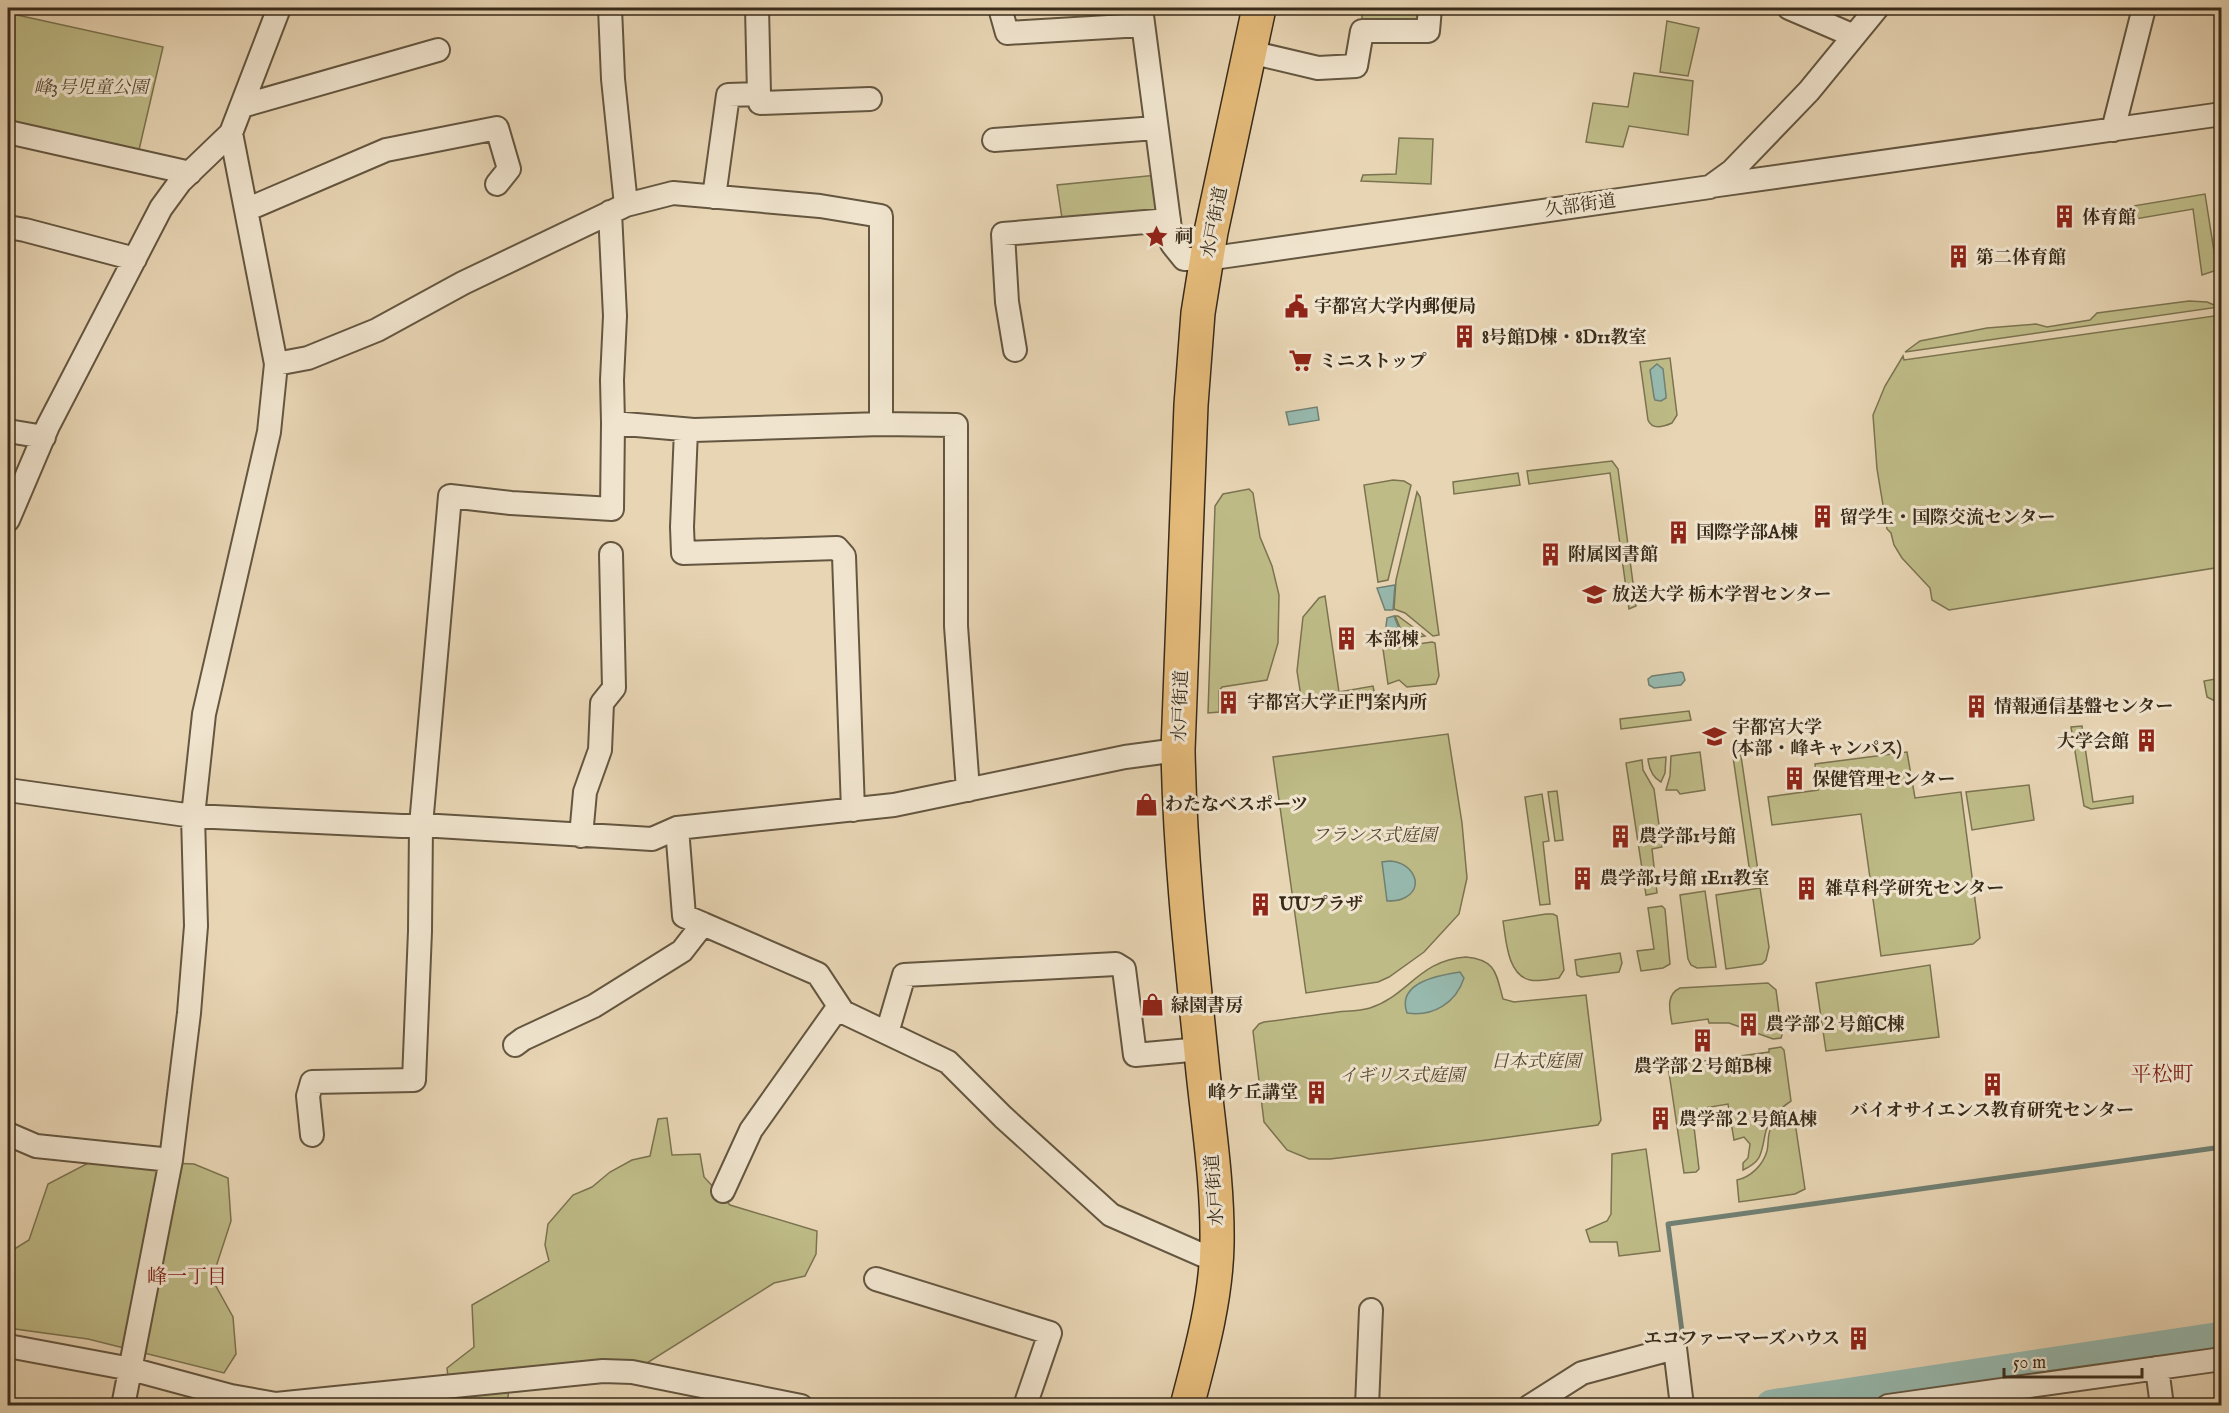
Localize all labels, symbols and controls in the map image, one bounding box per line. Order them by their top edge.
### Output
park label: 峰3号児童公園 [34,77,151,100]
street label: 水戸街道 [1197,185,1234,260]
street label: 久部街道 [1543,190,1617,223]
building icon: 体育館 [2051,204,2077,230]
place label: 体育館 [2082,207,2136,230]
place icon: 祠 [1144,223,1170,249]
place label: 祠 [1175,226,1193,249]
building icon: 第二体育館 [1945,244,1971,270]
place label: 第二体育館 [1976,247,2066,270]
public building icon: 宇都宮大学内郵便局 [1283,293,1309,319]
place label: 宇都宮大学内郵便局 [1314,296,1476,319]
building icon: 8号館D棟・8D11教室 [1451,324,1477,350]
place label: 8号館D棟・8D11教室 [1482,327,1646,350]
supermarket icon: ミニストップ [1288,348,1314,374]
place label: ミニストップ [1319,351,1426,374]
building icon: 留学生・国際交流センター [1809,504,1835,530]
place label: 留学生・国際交流センター [1840,507,2055,530]
building icon: 国際学部A棟 [1665,519,1691,545]
place label: 国際学部A棟 [1696,522,1798,545]
building icon: 附属図書館 [1537,541,1563,567]
place label: 附属図書館 [1568,544,1658,567]
school or university icon: 放送大学 栃木学習センター [1581,581,1607,607]
place label: 放送大学 栃木学習センター [1612,584,1831,607]
building icon: 本部棟 [1334,626,1360,652]
place label: 本部棟 [1365,629,1419,652]
street label: 水戸街道 [1169,670,1194,742]
building icon: 宇都宮大学正門案内所 [1216,689,1242,715]
place label: 宇都宮大学正門案内所 [1247,692,1427,715]
building icon: 情報通信基盤センター [1963,693,1989,719]
place label: 情報通信基盤センター [1994,696,2173,719]
place label: 宇都宮大学 (本部・峰キャンパス) [1732,717,1902,761]
school or university icon: 宇都宮大学 (本部・峰キャンパス) [1701,724,1727,750]
building icon: 大学会館 [2134,728,2160,754]
place label: 大学会館 [2057,731,2129,754]
building icon: 保健管理センター [1781,766,1807,792]
place label: 保健管理センター [1812,769,1955,792]
shop icon: わたなべスポーツ [1134,791,1160,817]
place label: わたなべスポーツ [1165,794,1308,817]
building icon: 農学部1号館 [1608,823,1634,849]
park label: フランス式庭園 [1311,825,1440,848]
place label: 農学部1号館 [1639,826,1736,849]
building icon: 農学部1号館 1E11教室 [1569,865,1595,891]
place label: 農学部1号館 1E11教室 [1600,868,1769,891]
building icon: 雑草科学研究センター [1794,875,1820,901]
place label: 雑草科学研究センター [1825,878,2004,901]
building icon: UUプラザ [1248,891,1274,917]
place label: UUプラザ [1278,894,1363,917]
shop icon: 緑園書房 [1140,992,1166,1018]
place label: 緑園書房 [1171,995,1243,1018]
building icon: 農学部２号館C棟 [1735,1011,1761,1037]
place label: 農学部２号館C棟 [1766,1014,1905,1037]
building icon: 農学部２号館B棟 [1690,1027,1716,1053]
park label: 日本式庭園 [1491,1051,1584,1074]
place label: 農学部２号館B棟 [1634,1056,1772,1079]
district label: 平松町 [2131,1062,2194,1089]
park label: イギリス式庭園 [1339,1065,1468,1088]
building icon: バイオサイエンス教育研究センター [1979,1071,2005,1097]
building icon: 峰ケ丘講堂 [1303,1079,1329,1105]
place label: 峰ケ丘講堂 [1208,1082,1298,1105]
place label: バイオサイエンス教育研究センター [1850,1100,2134,1123]
building icon: 農学部２号館A棟 [1648,1106,1674,1132]
place label: 農学部２号館A棟 [1679,1109,1817,1132]
street label: 水戸街道 [1202,1153,1229,1227]
district label: 峰一丁目 [147,1265,227,1290]
building icon: エコファーマーズハウス [1845,1325,1871,1351]
place label: エコファーマーズハウス [1644,1328,1840,1351]
scale bar [2004,1341,2142,1379]
text: 50 m [2013,1352,2046,1375]

